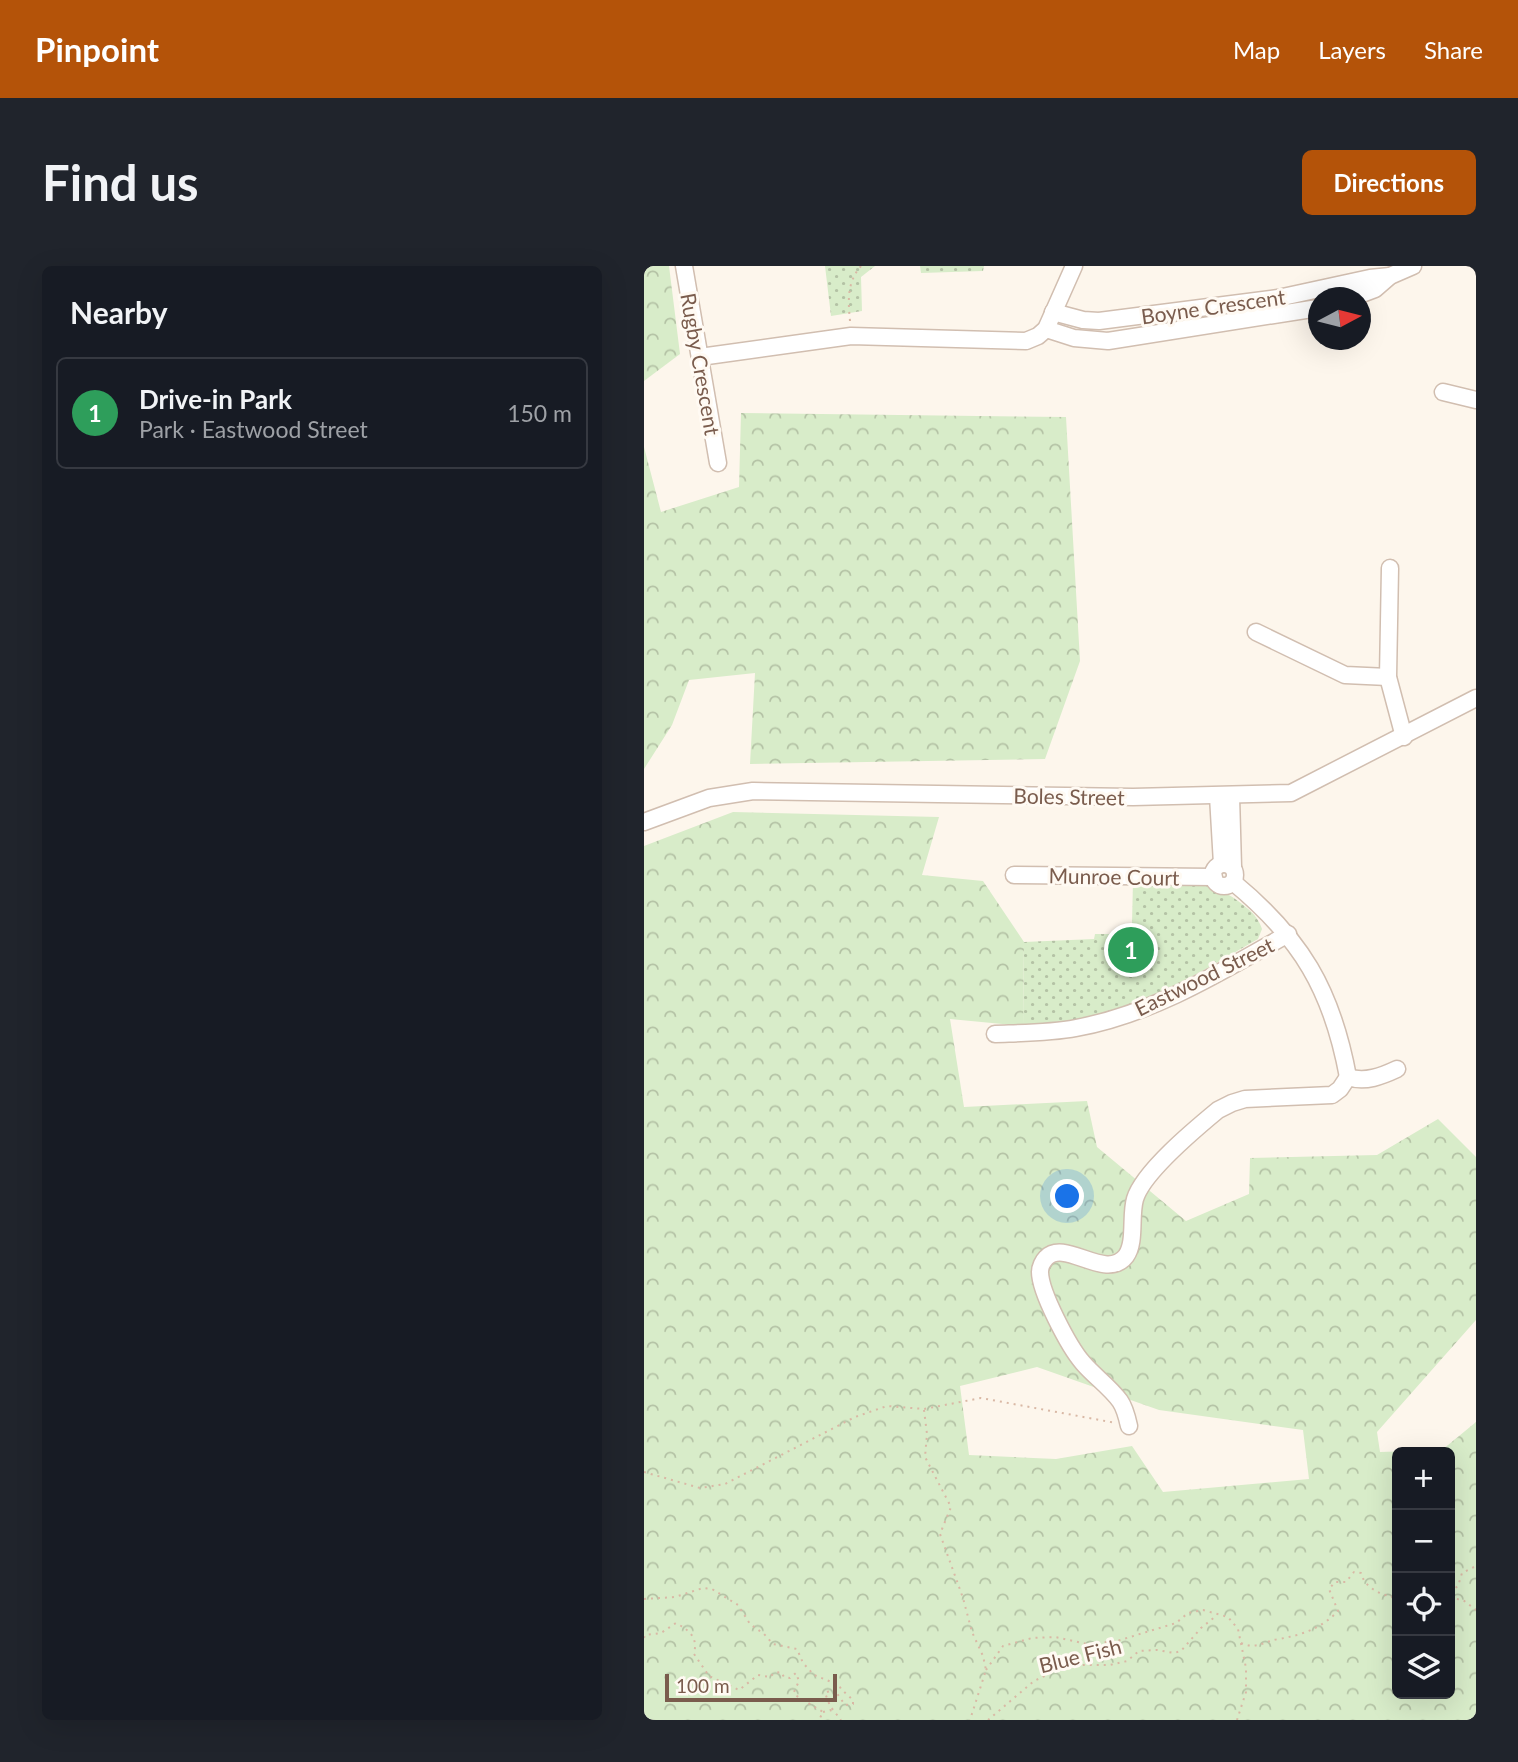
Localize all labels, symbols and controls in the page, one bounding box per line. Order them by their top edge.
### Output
text: Pinpoint [35,29,159,69]
text: Map [1233,35,1280,64]
text: Layers [1318,35,1386,64]
text: Share [1424,35,1483,64]
button: Directions [1302,150,1476,215]
text: Find us [42,153,199,211]
street label: Boyne Crescent [1139,283,1287,328]
north arrow [1308,287,1371,350]
street label: Rugby Crescent [676,291,726,437]
text: Nearby [70,294,168,330]
text: Drive-in Park [139,383,292,415]
text: 1 [88,399,102,427]
text: 150 m [507,399,572,427]
text: Park · Eastwood Street [139,415,368,443]
street label: Boles Street [1013,783,1125,809]
street label: Munroe Court [1048,862,1180,890]
pin: 1 [1108,924,1154,976]
street label: Eastwood Street [1130,931,1278,1020]
your location [1050,1179,1084,1213]
map controls [1392,1447,1455,1699]
button: + [1392,1447,1455,1510]
button: − [1392,1510,1455,1573]
button: locate [1392,1573,1455,1636]
street label: Blue Fish [1036,1633,1124,1677]
button: layers [1392,1636,1455,1699]
scale bar [665,1671,836,1703]
text: 100 m [676,1674,730,1697]

